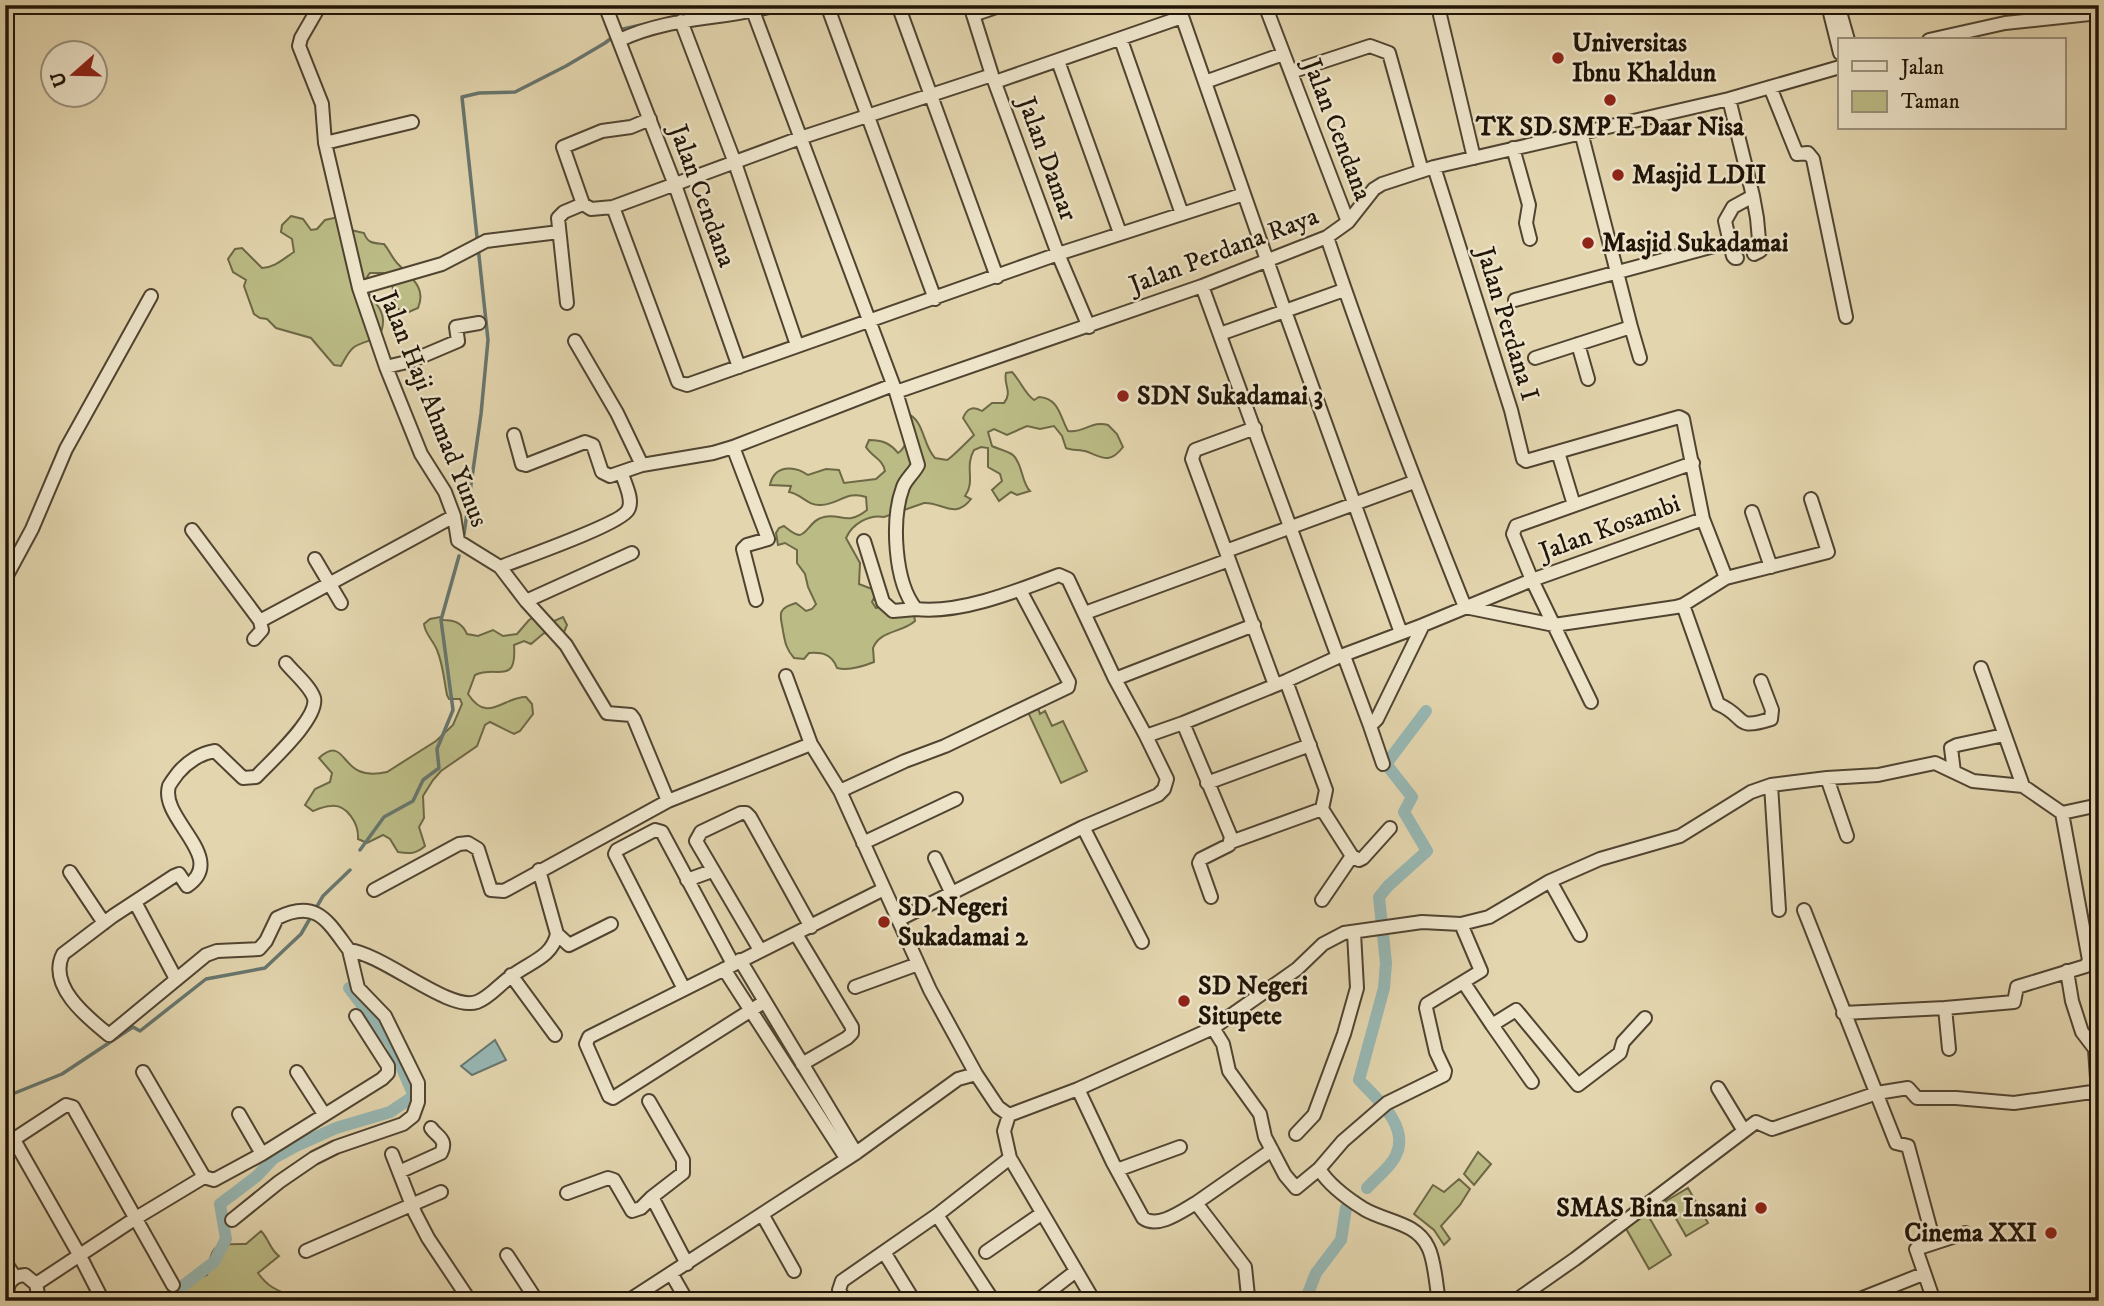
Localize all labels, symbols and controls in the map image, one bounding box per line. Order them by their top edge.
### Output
place label: Universitas Ibnu Khaldun [1572,27,1717,90]
north arrow [38,38,108,108]
legend [1838,38,2066,130]
marker: Universitas Ibnu Khaldun [1550,50,1566,66]
street label: Jalan Cendana [1294,53,1379,206]
text: Jalan [1899,55,1944,81]
text: U [46,68,73,90]
text: Taman [1901,89,1960,115]
street label: Jalan Damar [1009,91,1085,226]
marker: TK SD SMP E Daar Nisa [1602,92,1618,108]
place label: TK SD SMP E Daar Nisa [1475,111,1745,144]
street label: Jalan Cendana [660,118,743,272]
place label: Masjid LDII [1632,159,1766,192]
marker: Masjid LDII [1610,167,1626,183]
street label: Jalan Perdana Raya [1123,200,1323,303]
place label: Masjid Sukadamai [1602,227,1789,260]
marker: Masjid Sukadamai [1580,235,1596,251]
street label: Jalan Perdana I [1467,241,1546,405]
street label: Jalan Haji Ahmad Yunus [370,284,495,532]
place label: SDN Sukadamai 3 [1137,380,1323,413]
marker: SDN Sukadamai 3 [1115,388,1131,404]
street label: Jalan Kosambi [1533,487,1685,569]
place label: SD Negeri Sukadamai 2 [898,891,1029,954]
marker: SD Negeri Sukadamai 2 [876,914,892,930]
place label: SD Negeri Situpete [1198,970,1308,1033]
marker: SD Negeri Situpete [1176,993,1192,1009]
place label: SMAS Bina Insani [1556,1192,1747,1225]
marker: SMAS Bina Insani [1753,1200,1769,1216]
place label: Cinema XXI [1904,1217,2037,1250]
marker: Cinema XXI [2043,1225,2059,1241]

